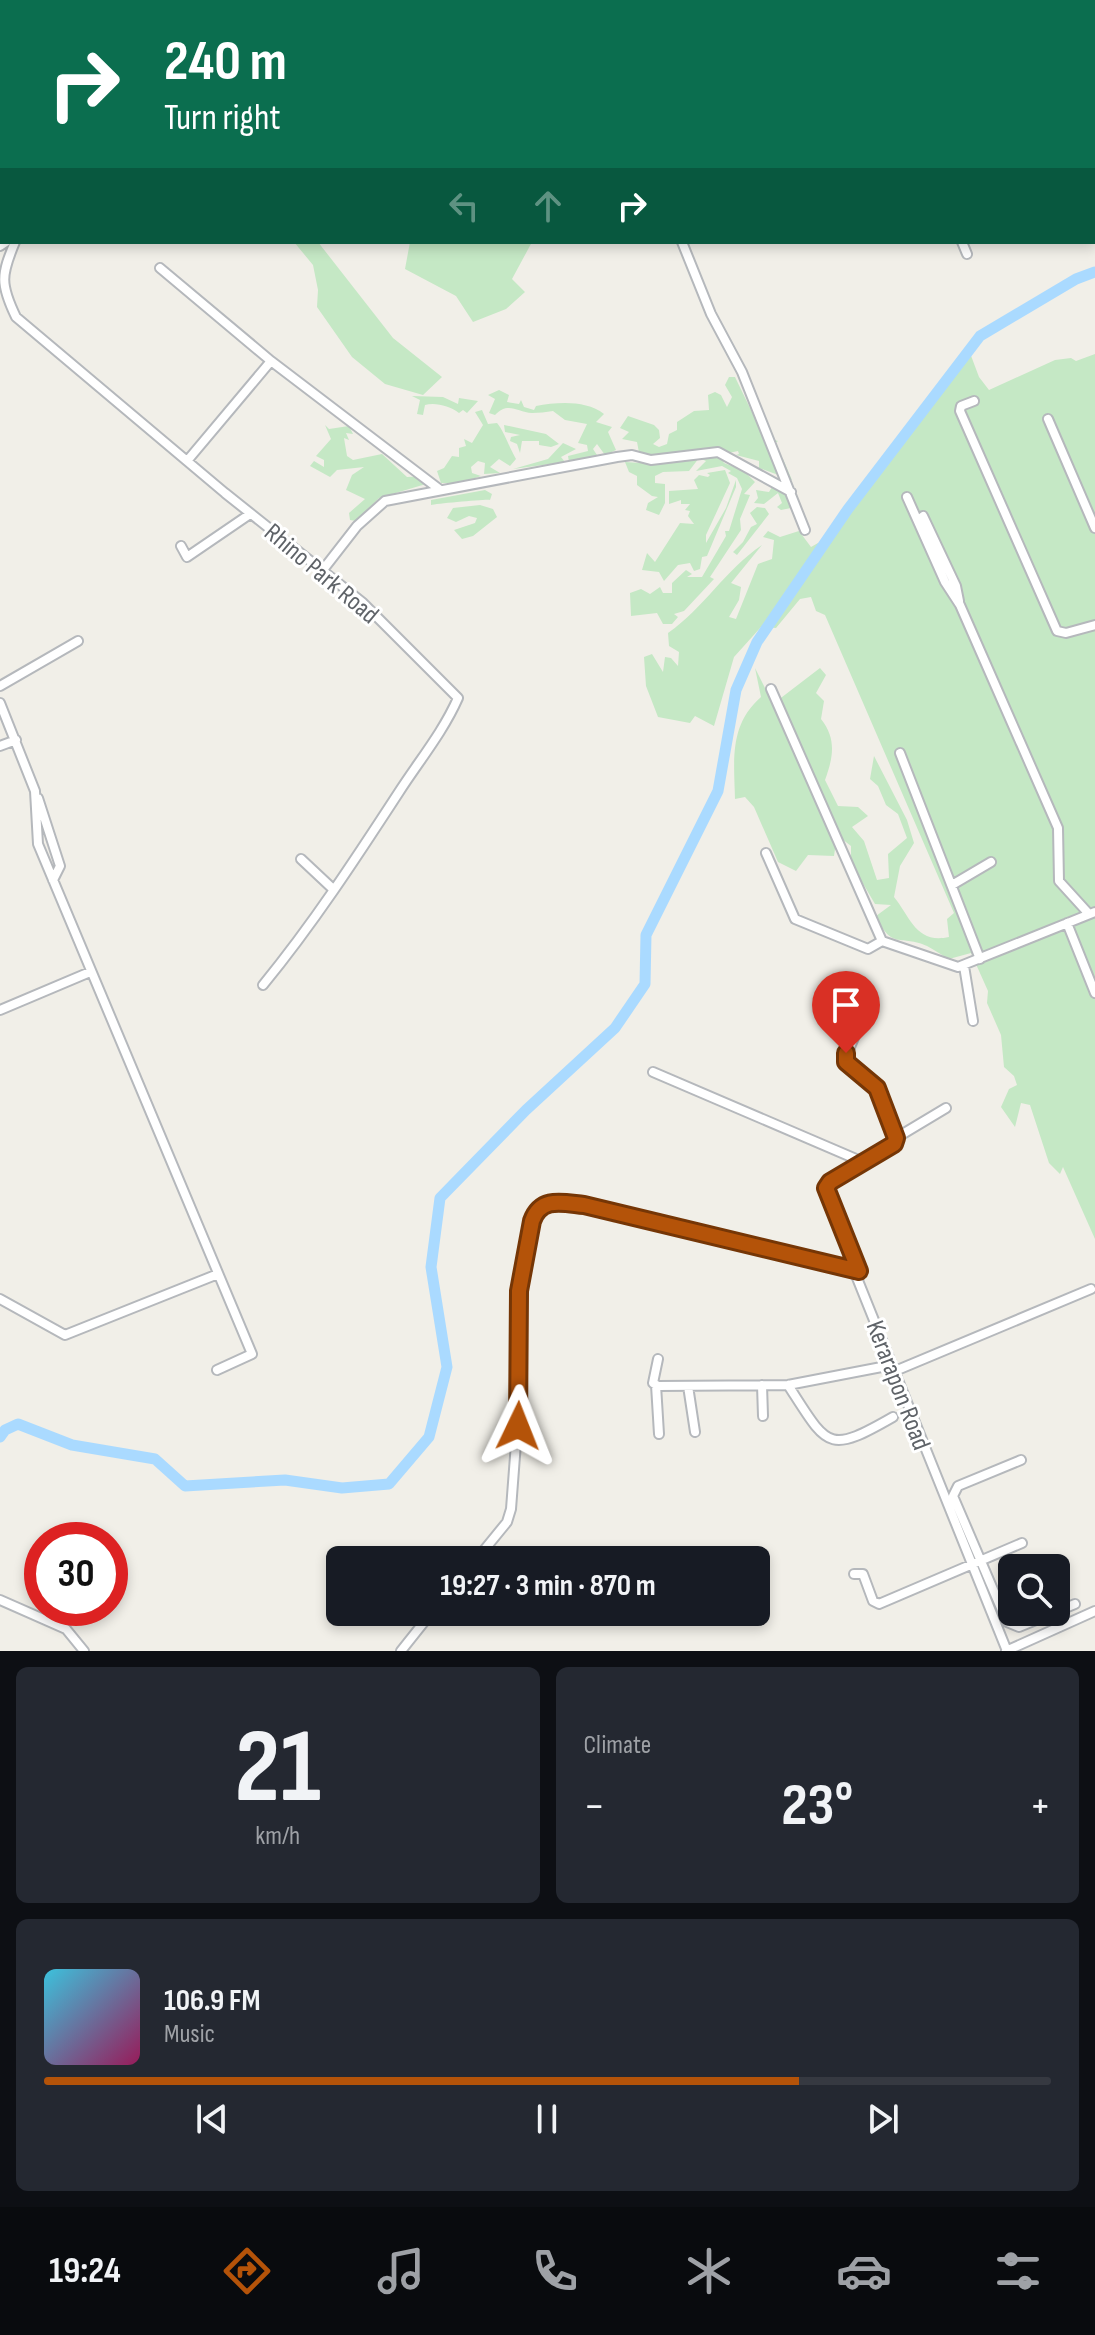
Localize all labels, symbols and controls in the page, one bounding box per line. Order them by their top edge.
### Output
text: 240 m [164,29,287,96]
icon: right [32,32,136,136]
text: Turn right [164,97,281,140]
icon: left [442,184,486,228]
icon: ahead [526,184,570,228]
icon: right [610,184,654,228]
street label: Rhino Park Road [258,517,384,631]
pin [812,971,880,1053]
icon: arrive [824,983,868,1027]
street label: Kerarapon Road [859,1316,936,1455]
position arrow [476,1384,560,1468]
speed limit sign: 30 [24,1522,128,1626]
map controls [998,1554,1070,1626]
button: search [998,1554,1070,1626]
text: 19:27 · 3 min · 870 m [440,1568,656,1604]
text: 21 [235,1706,321,1831]
text: Climate [584,1730,651,1761]
text: 23° [781,1770,853,1842]
text: − [584,1780,605,1833]
text: + [1029,1780,1051,1833]
text: km/h [255,1821,300,1852]
text: 106.9 FM [164,1983,261,2019]
text: Music [164,2019,215,2050]
icon: previous [190,2097,234,2141]
icon: pause [525,2097,569,2141]
icon: next [861,2097,905,2141]
icon: directions [219,2243,275,2299]
icon: music [373,2243,429,2299]
icon: phone [527,2243,583,2299]
icon: climate [681,2243,737,2299]
icon: car [836,2243,892,2299]
icon: filters [990,2243,1046,2299]
text: 19:24 [49,2250,121,2293]

